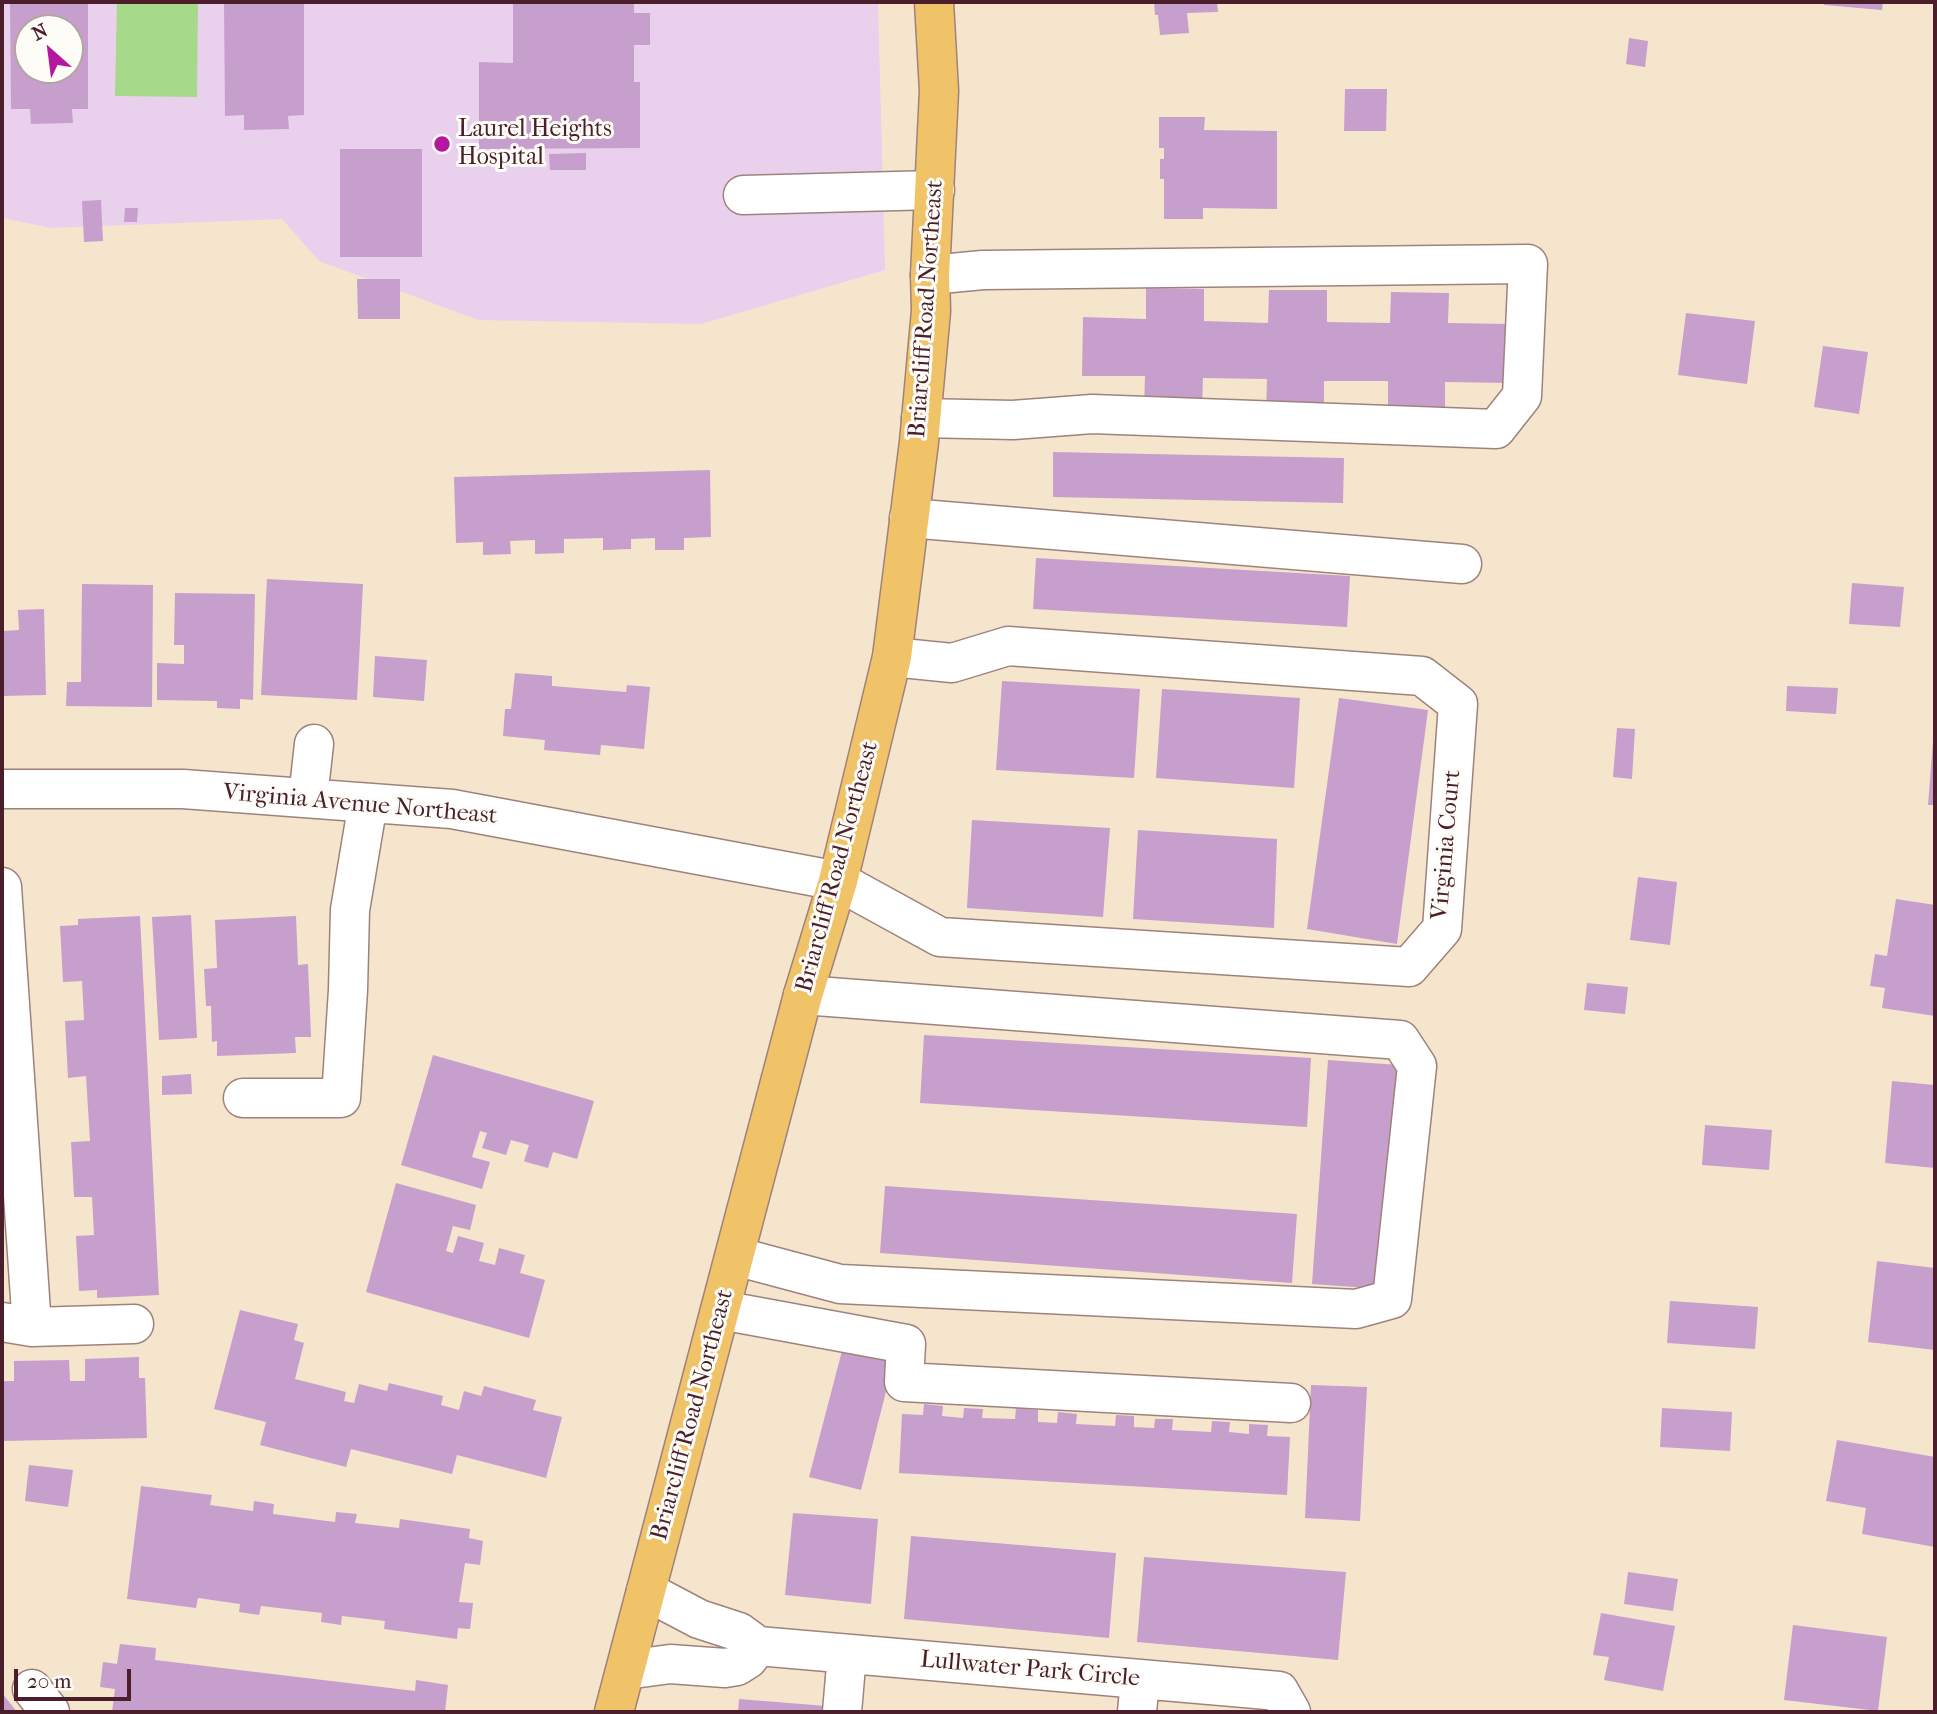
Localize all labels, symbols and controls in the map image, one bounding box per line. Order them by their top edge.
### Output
north arrow [14,14,84,84]
text: N [29,19,52,45]
place label: Laurel Heights Hospital [458,116,612,172]
marker: Laurel Heights Hospital [432,134,452,154]
street label: Briarcliff Road Northeast [904,179,950,439]
street label: Briarcliff Road Northeast [791,738,885,996]
street label: Virginia Court [1426,769,1468,921]
street label: Virginia Avenue Northeast [222,779,498,831]
street label: Briarcliff Road Northeast [646,1286,740,1544]
street label: Lullwater Park Circle [919,1646,1141,1694]
scale bar [18,1654,135,1698]
text: 20 m [27,1669,71,1693]

